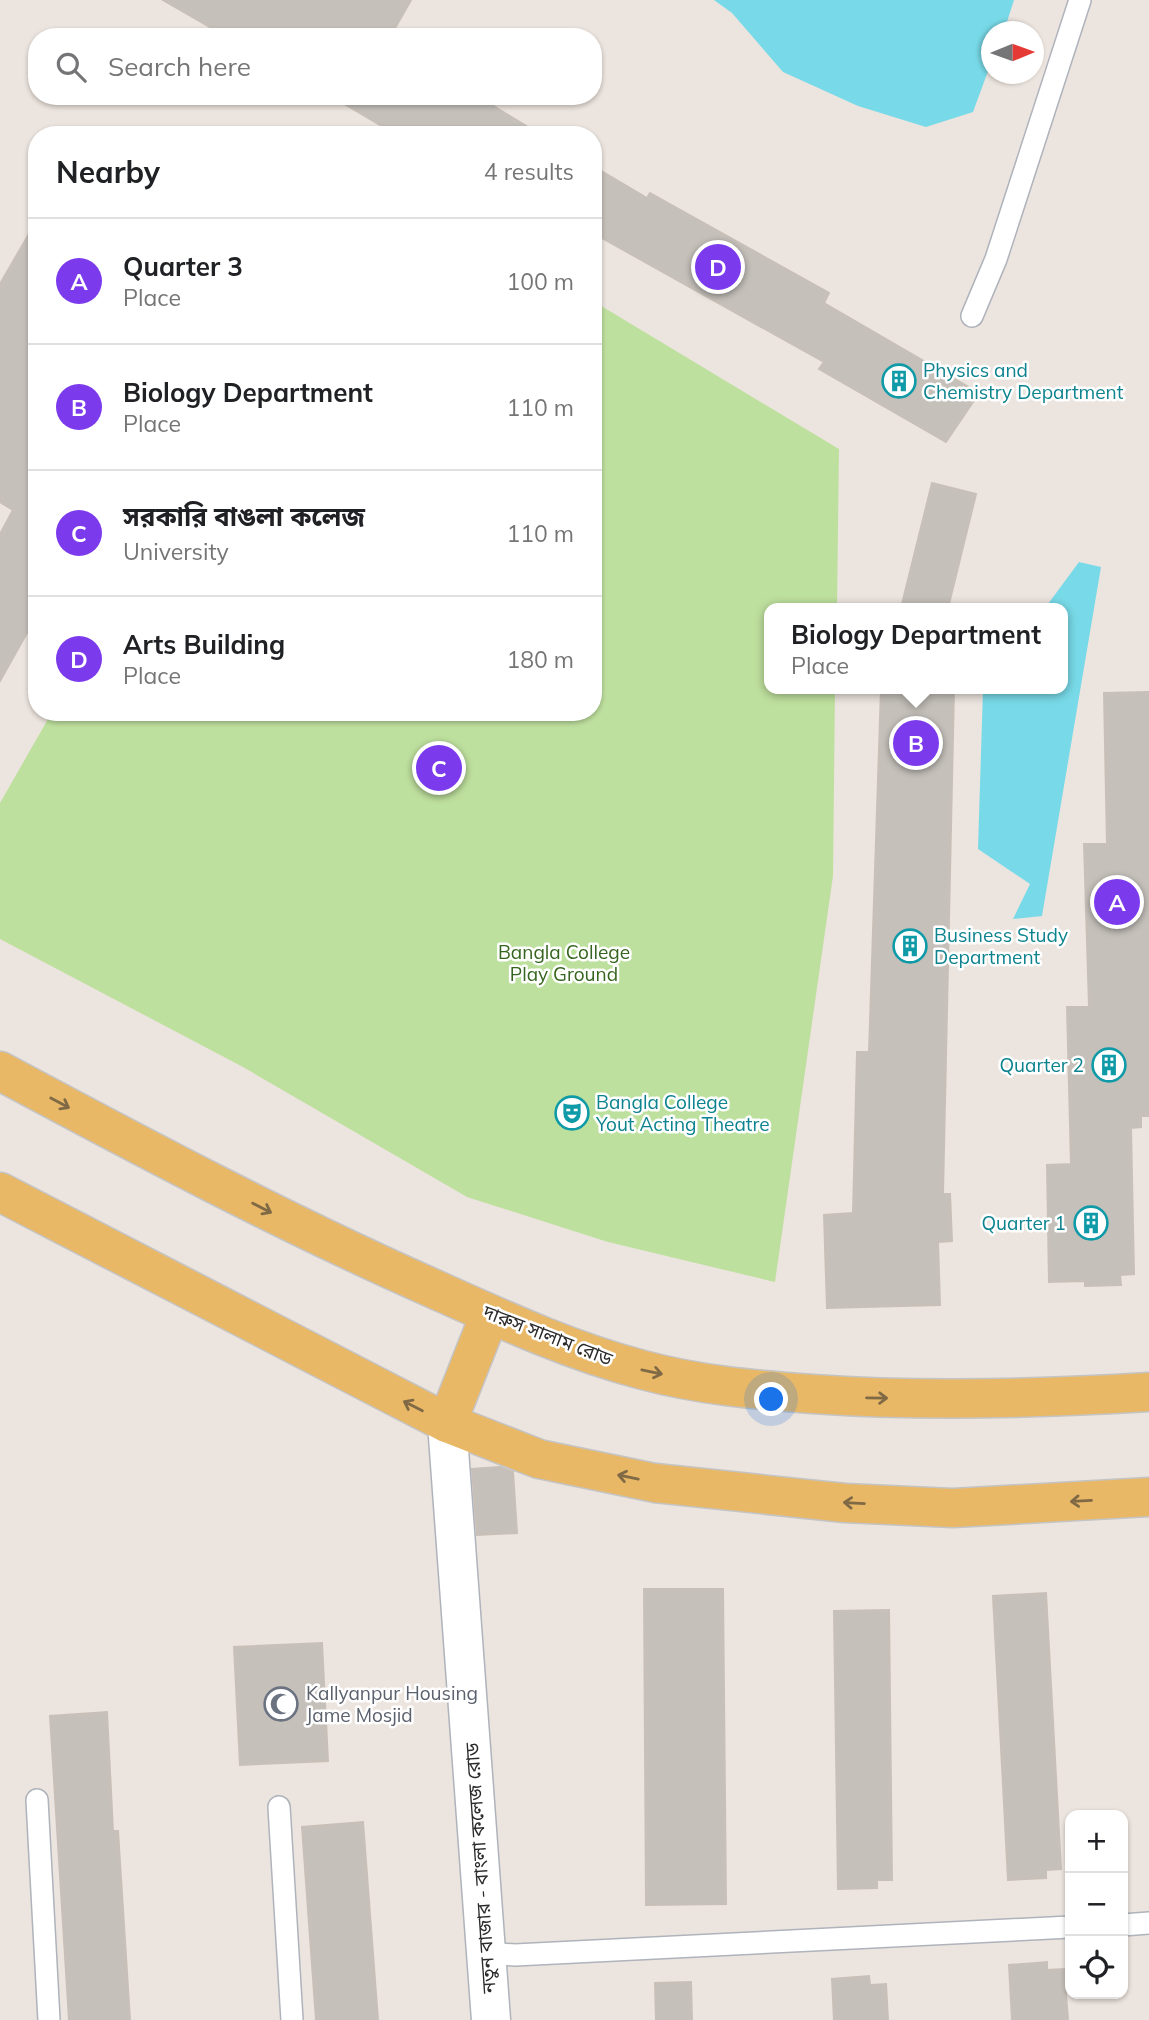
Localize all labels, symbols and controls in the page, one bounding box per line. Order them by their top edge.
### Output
north arrow [981,21,1044,84]
search box [28,28,602,105]
icon: search [52,48,90,86]
text: Search here [108,50,251,83]
text: Nearby [56,153,160,191]
text: 4 results [484,157,574,186]
pin: D [695,241,741,293]
text: Quarter 3 [123,250,243,283]
text: A [70,267,88,296]
text: 100 m [506,267,574,296]
text: Place [123,283,181,312]
place label: Physics and Chemistry Department [923,358,1124,404]
building icon: Physics and Chemistry Department [880,362,918,400]
text: Biology Department [123,376,373,409]
text: B [71,393,87,422]
text: 110 m [506,393,574,422]
text: Place [123,409,181,438]
text: সরকারি বাঙলা কলেজ [123,500,365,533]
text: C [71,519,87,548]
text: 110 m [506,519,574,548]
text: University [123,537,229,566]
popup [764,603,1068,694]
text: Biology Department [791,618,1041,651]
text: Arts Building [123,628,285,661]
text: D [70,645,88,674]
text: 180 m [506,645,574,674]
text: Place [791,651,849,680]
text: Place [123,661,181,690]
pin: B [893,717,939,769]
pin: C [416,742,462,794]
pin: A [1094,876,1140,928]
place label: Business Study Department [934,923,1068,969]
building icon: Business Study Department [891,927,929,965]
park label: Bangla College Play Ground [498,940,630,986]
building icon: Quarter 2 [1090,1046,1128,1084]
place label: Quarter 2 [999,1053,1084,1077]
place label: Bangla College Yout Acting Theatre [595,1090,770,1136]
theatre icon: Bangla College Yout Acting Theatre [553,1094,591,1132]
one-way arrow [49,1097,70,1110]
one-way arrow [251,1201,272,1215]
building icon: Quarter 1 [1072,1204,1110,1242]
place label: Quarter 1 [981,1211,1066,1235]
street label: দারুস সালাম রোড [479,1299,616,1371]
one-way arrow [640,1365,663,1379]
your location [754,1382,788,1416]
one-way arrow [865,1391,888,1405]
one-way arrow [403,1398,424,1412]
one-way arrow [617,1470,640,1484]
one-way arrow [1070,1495,1093,1508]
one-way arrow [842,1497,865,1510]
place label: Kallyanpur Housing Jame Mosjid [306,1681,478,1727]
mosque icon: Kallyanpur Housing Jame Mosjid [262,1685,300,1723]
street label: নতুন বাজার - বাংলা কলেজ রোড [459,1741,501,1995]
map controls [1065,1810,1128,1999]
button: + [1065,1810,1128,1873]
button: − [1065,1873,1128,1936]
button: locate [1065,1936,1128,1999]

